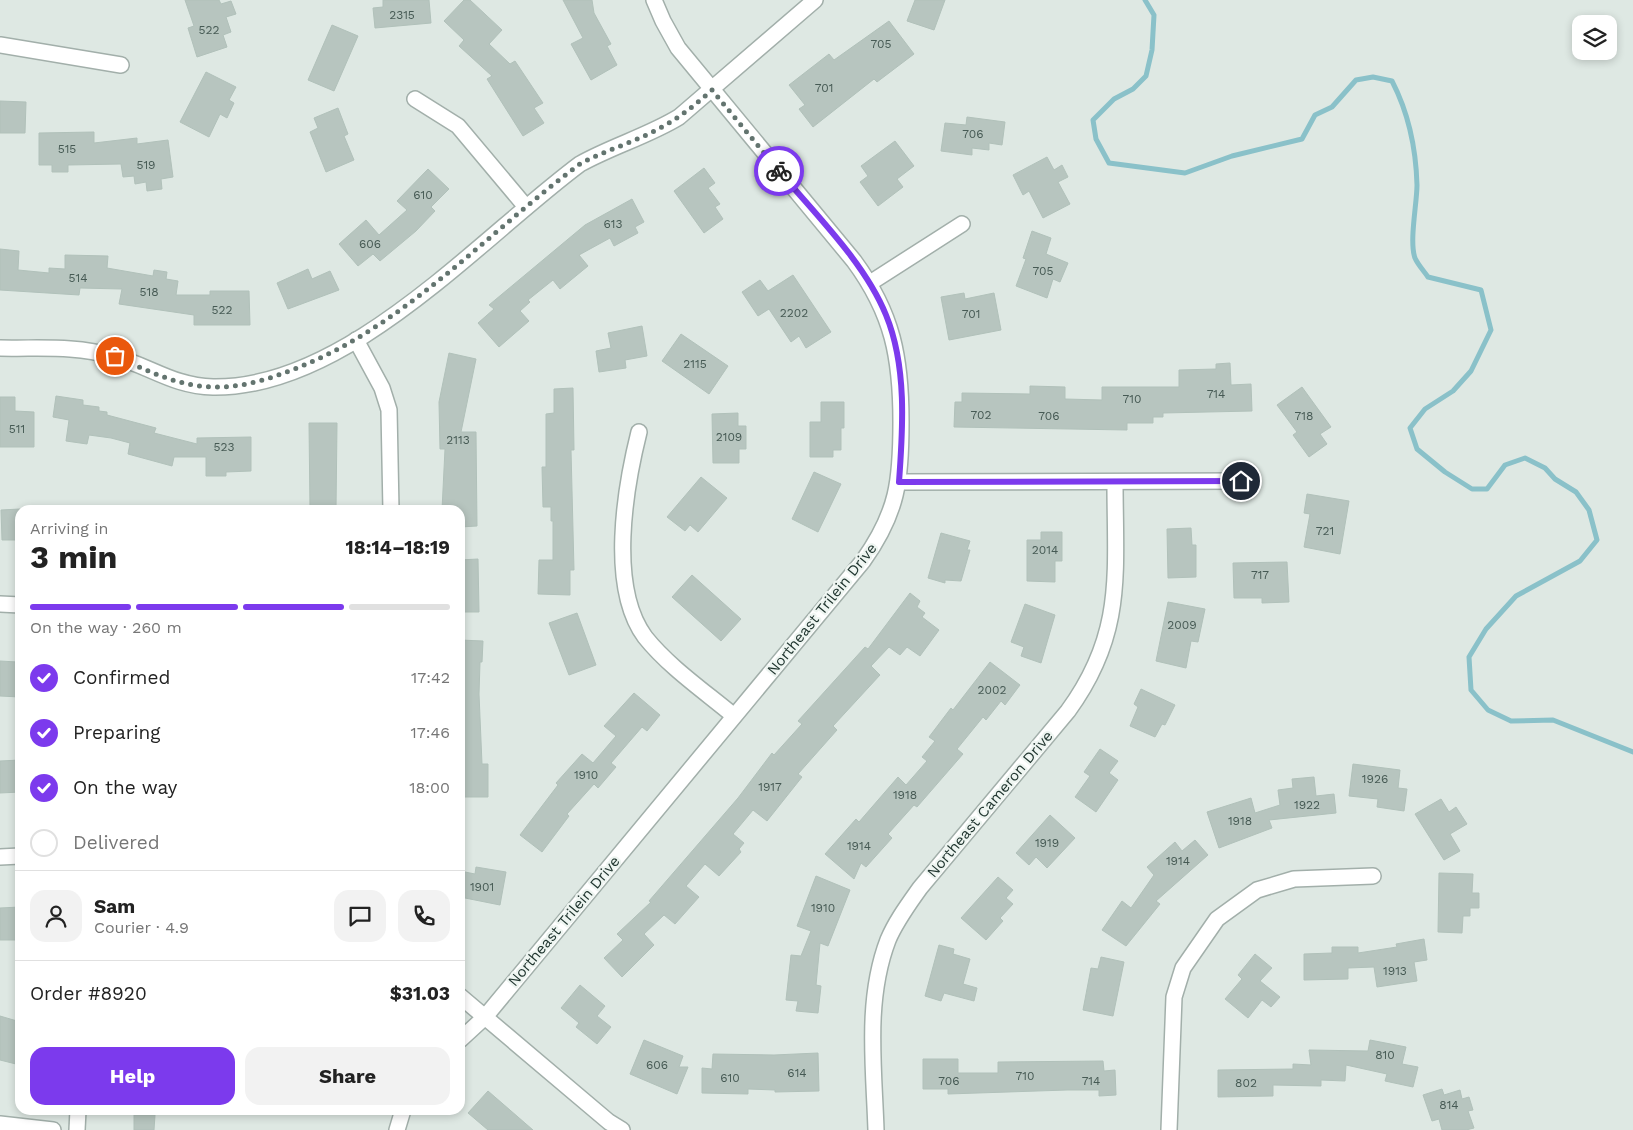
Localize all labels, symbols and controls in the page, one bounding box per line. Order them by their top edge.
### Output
house number: 2315 [389,8,415,22]
map controls [1572,15,1617,60]
button: layers [1572,15,1617,60]
house number: 522 [199,23,219,37]
house number: 705 [871,37,891,51]
house number: 701 [815,81,833,95]
house number: 706 [962,127,984,141]
house number: 515 [58,142,76,156]
courier [754,146,804,196]
icon: bike [765,157,793,185]
house number: 519 [136,158,156,172]
house number: 610 [413,188,433,202]
house number: 613 [604,217,622,231]
house number: 606 [359,237,381,251]
house number: 705 [1033,264,1053,278]
house number: 514 [69,271,88,285]
house number: 518 [139,285,159,299]
house number: 522 [212,303,232,317]
house number: 2202 [780,306,808,320]
house number: 701 [962,307,980,321]
pin [94,335,136,377]
icon: bag [101,342,129,370]
house number: 2115 [683,357,707,371]
house number: 714 [1207,387,1225,401]
house number: 710 [1123,392,1141,406]
house number: 702 [971,408,991,422]
house number: 706 [1038,409,1060,423]
house number: 718 [1295,409,1313,423]
house number: 511 [9,422,25,436]
house number: 2109 [716,430,742,444]
house number: 2113 [446,433,470,447]
house number: 523 [214,440,234,454]
pin [1220,460,1262,502]
icon: home [1227,467,1255,495]
text: Arriving in [30,519,108,538]
house number: 721 [1316,524,1334,538]
text: 18:14–18:19 [346,536,450,559]
text: 3 min [30,538,117,576]
street label: Northeast Trilein Drive [763,540,881,678]
house number: 2014 [1032,543,1058,557]
house number: 717 [1251,568,1269,582]
text: On the way · 260 m [30,618,182,637]
house number: 2009 [1167,618,1197,632]
icon: check [30,664,58,692]
text: Confirmed [73,666,170,689]
text: 17:42 [411,668,450,687]
house number: 2002 [978,683,1006,697]
icon: check [30,719,58,747]
text: Preparing [73,721,160,744]
text: 17:46 [411,723,450,742]
street label: Northeast Cameron Drive [923,727,1057,881]
house number: 1910 [574,768,598,782]
house number: 1926 [1362,772,1388,786]
icon: check [30,774,58,802]
text: On the way [73,776,177,799]
text: 18:00 [409,778,450,797]
house number: 1917 [758,780,782,794]
house number: 1918 [893,788,917,802]
house number: 1922 [1294,798,1320,812]
house number: 1918 [1228,814,1252,828]
text: Delivered [73,831,160,854]
house number: 1919 [1035,836,1059,850]
house number: 1914 [847,839,871,853]
street label: Northeast Trilein Drive [504,852,624,990]
house number: 1914 [1166,854,1190,868]
house number: 1901 [470,880,494,894]
button: person [30,890,82,942]
button: chat [334,890,386,942]
button: phone [398,890,450,942]
text: Sam [94,895,135,918]
house number: 1910 [811,901,835,915]
text: Courier · 4.9 [94,918,189,937]
house number: 1913 [1383,964,1407,978]
text: Order #8920 [30,982,147,1005]
text: $31.03 [390,982,450,1005]
button: Help [30,1047,235,1105]
button: Share [245,1047,450,1105]
house number: 810 [1375,1048,1395,1062]
house number: 606 [646,1058,668,1072]
house number: 614 [787,1066,807,1080]
house number: 710 [1016,1069,1034,1083]
house number: 610 [720,1071,740,1085]
house number: 706 [938,1074,960,1088]
house number: 714 [1082,1074,1100,1088]
house number: 802 [1235,1076,1257,1090]
house number: 814 [1439,1098,1459,1112]

